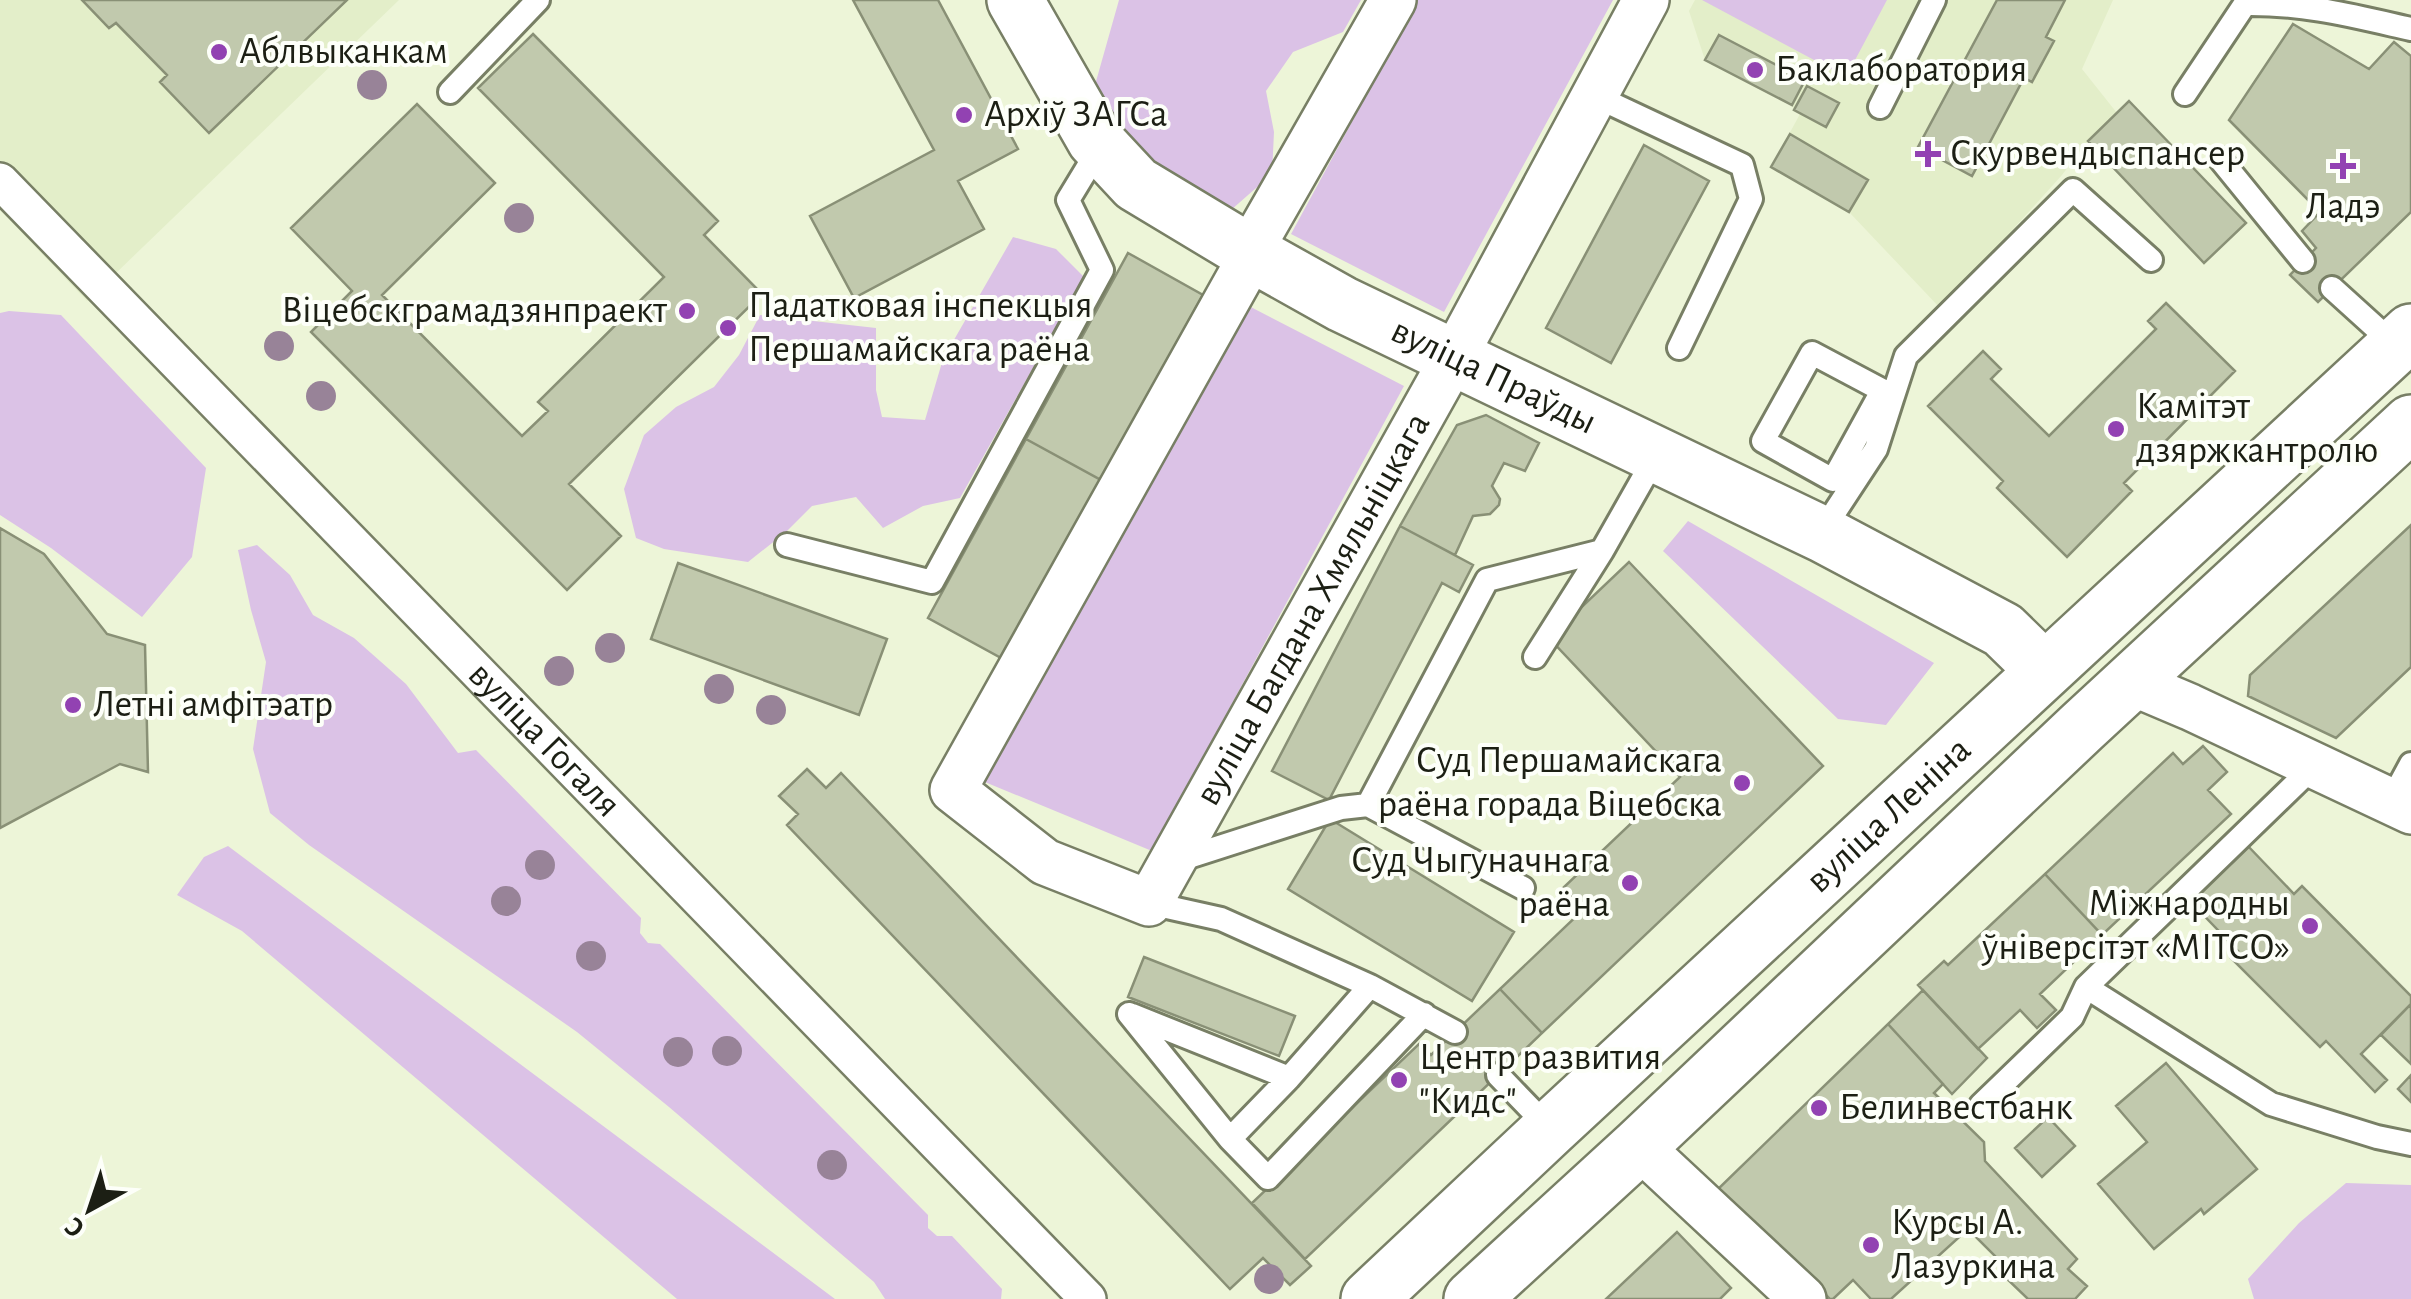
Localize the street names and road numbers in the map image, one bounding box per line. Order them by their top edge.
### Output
street label: вуліца Праўды [1385,311,1602,442]
street label: вуліца Багдана Хмяльніцкага [1189,407,1438,812]
street label: вуліца Гогаля [461,655,627,825]
street label: вуліца Леніна [1799,730,1979,900]

